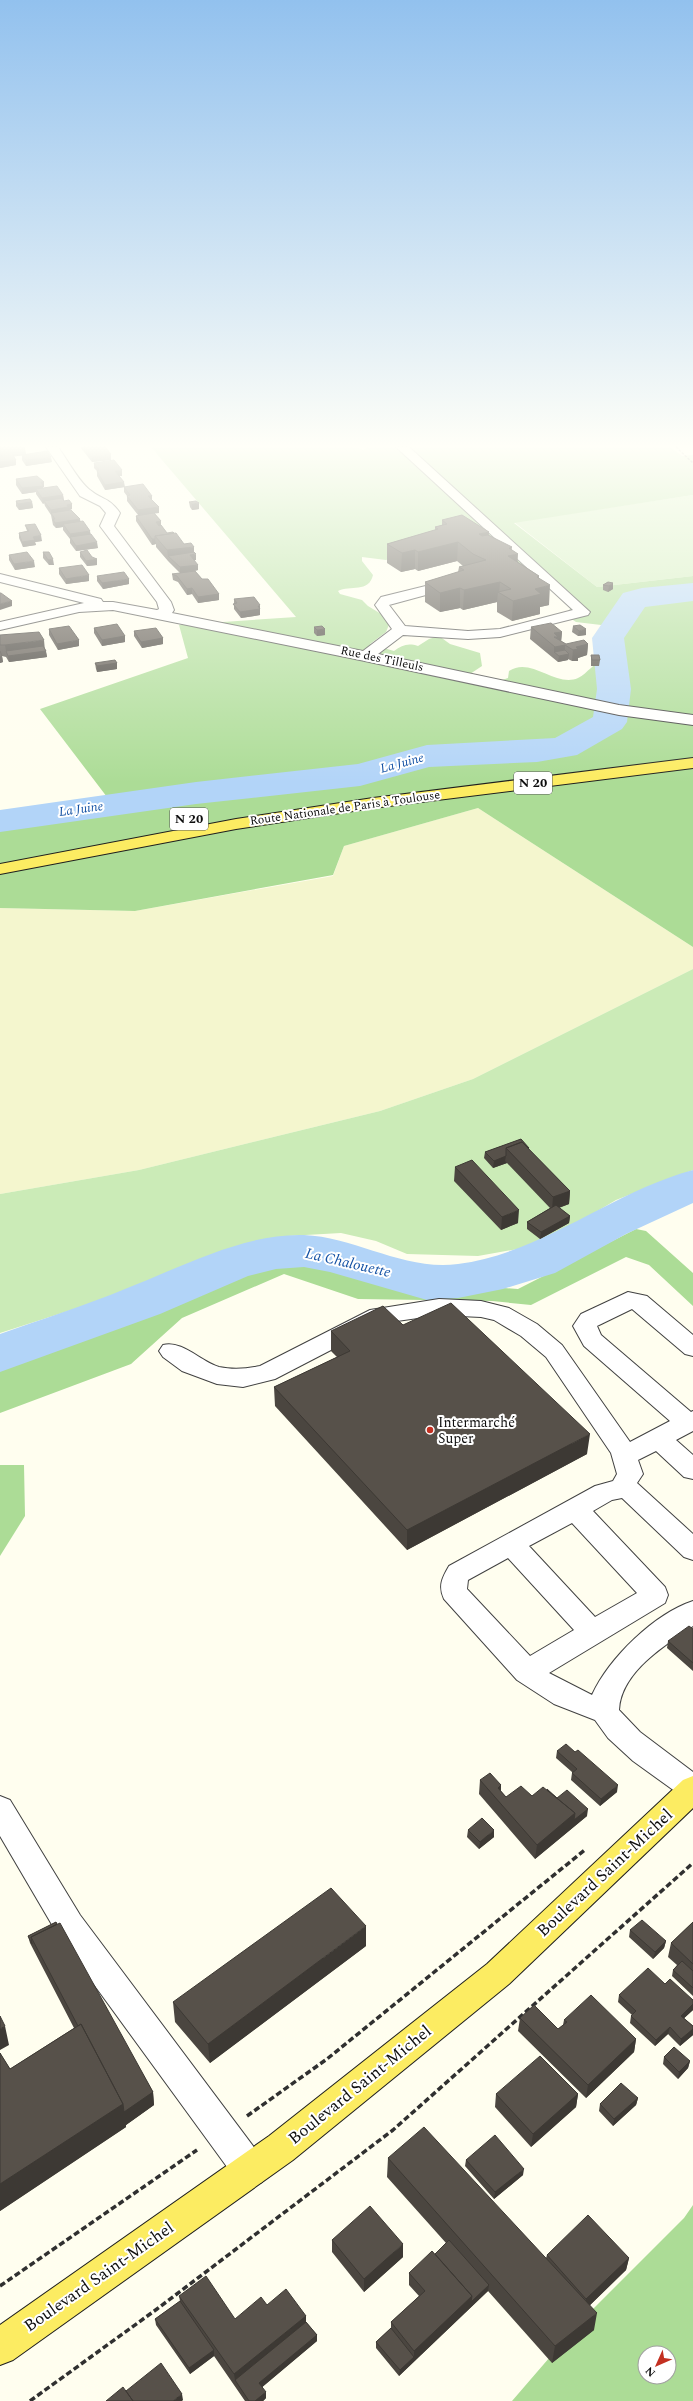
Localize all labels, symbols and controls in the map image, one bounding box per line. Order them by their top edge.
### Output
street label: Rue des Tilleuls [339,641,425,677]
water label: La Juine [378,747,426,778]
road number: N 20 [514,772,552,794]
street label: Route Nationale de Paris à Toulouse [249,785,442,831]
water label: La Juine [57,796,105,822]
road number: N 20 [170,808,208,830]
water label: La Chalouette [303,1242,393,1284]
place label: Intermarché Super [438,1412,515,1449]
marker: Intermarché Super [425,1425,435,1435]
street label: Boulevard Saint-Michel [531,1803,679,1943]
street label: Boulevard Saint-Michel [283,2019,437,2151]
street label: Boulevard Saint-Michel [19,2215,179,2339]
north arrow [637,2345,677,2385]
text: N [641,2363,659,2381]

